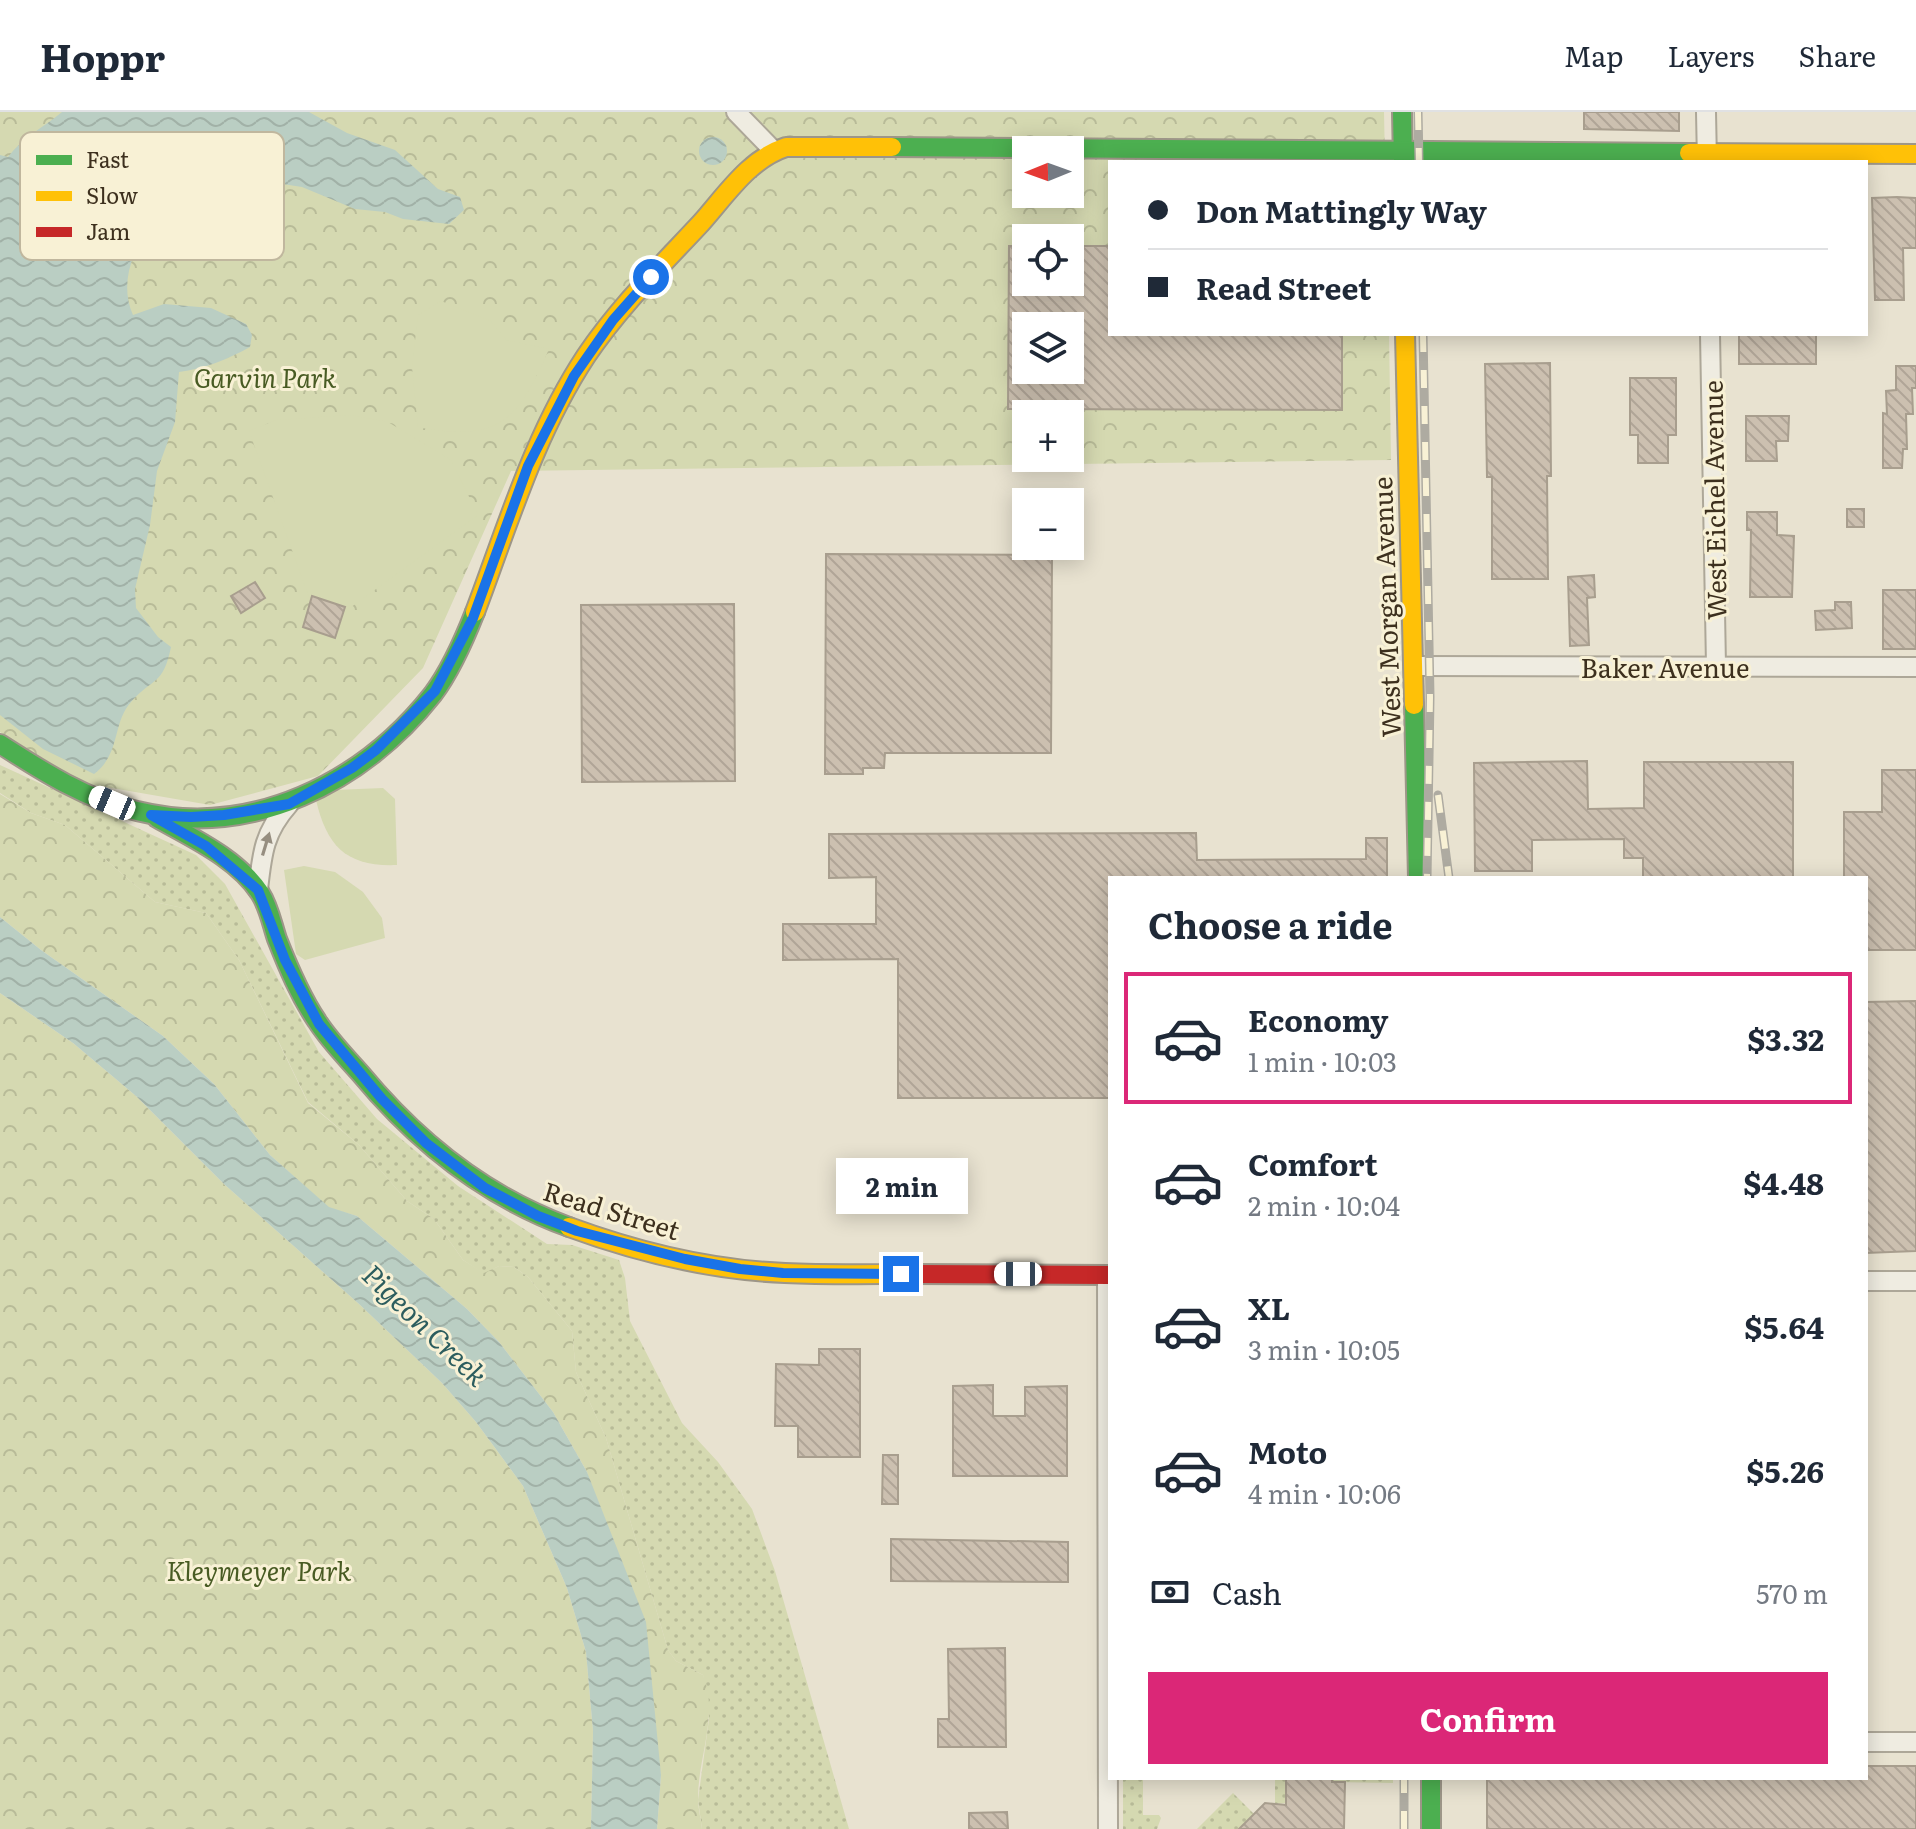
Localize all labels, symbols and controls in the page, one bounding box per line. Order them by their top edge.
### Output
text: Hoppr [40,27,165,84]
text: Map [1564,34,1623,76]
text: Layers [1667,34,1754,76]
text: Share [1798,34,1876,76]
legend [20,132,284,260]
north arrow [1012,136,1084,208]
map controls [1012,136,1084,560]
text: Fast [86,142,129,175]
text: Slow [86,178,138,211]
text: Don Mattingly Way [1196,188,1487,232]
text: Jam [86,214,130,247]
button: locate [1012,224,1084,296]
route start [633,259,669,295]
text: Read Street [1196,265,1371,309]
button: layers [1012,312,1084,384]
park label: Garvin Park [194,357,337,396]
street label: West Eichel Avenue [1691,380,1735,620]
button: + [1012,400,1084,472]
street label: West Morgan Avenue [1361,476,1409,738]
button: − [1012,488,1084,560]
street label: Baker Avenue [1581,647,1749,686]
car [85,783,139,823]
one-way arrow [260,831,273,855]
text: Choose a ride [1148,897,1393,950]
text: Economy [1248,997,1388,1041]
icon: car [1152,1002,1224,1074]
text: $3.32 [1747,1016,1824,1060]
text: 1 min · 10:03 [1248,1041,1397,1080]
text: Comfort [1248,1141,1378,1185]
icon: car [1152,1146,1224,1218]
callout: 2 min [835,1158,967,1214]
text: $4.48 [1743,1160,1824,1204]
text: 2 min [866,1166,938,1205]
street label: Read Street [539,1170,686,1248]
text: 2 min · 10:04 [1248,1185,1400,1224]
water label: Pigeon Creek [354,1253,499,1395]
route end [883,1256,919,1292]
car [994,1262,1042,1286]
text: XL [1248,1285,1290,1329]
icon: car [1152,1290,1224,1362]
text: $5.64 [1744,1304,1824,1348]
text: 3 min · 10:05 [1248,1329,1400,1368]
text: Moto [1248,1429,1327,1473]
icon: car [1152,1434,1224,1506]
text: $5.26 [1746,1448,1824,1492]
text: 4 min · 10:06 [1248,1473,1401,1512]
park label: Kleymeyer Park [167,1550,352,1589]
icon: cash [1148,1570,1192,1614]
text: Cash [1212,1570,1282,1614]
text: 570 m [1756,1573,1828,1612]
button: Confirm [1148,1672,1828,1764]

